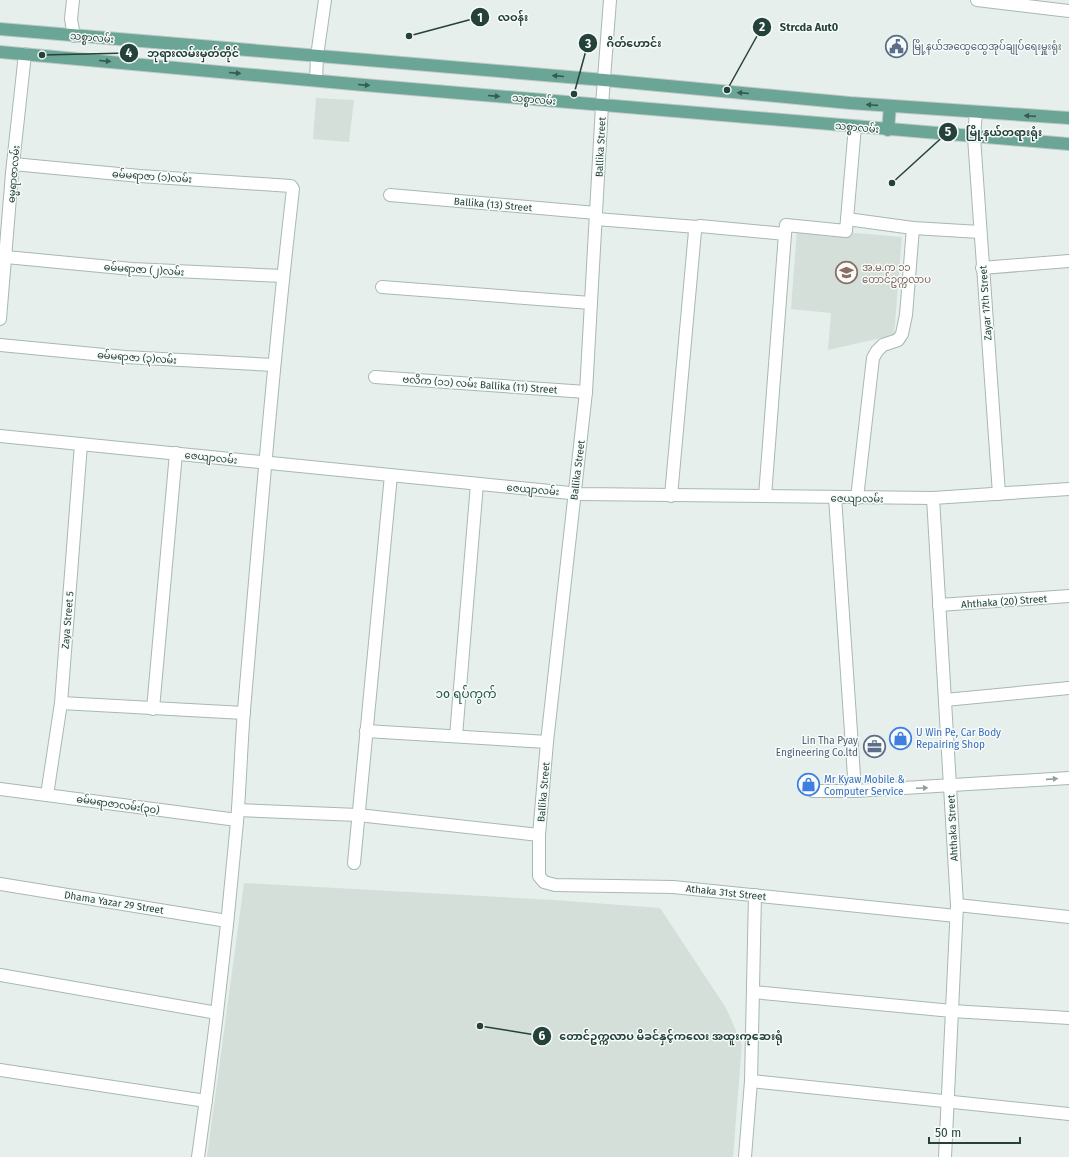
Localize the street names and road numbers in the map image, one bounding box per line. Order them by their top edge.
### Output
street label: သစ္စာလမ်း [69,28,115,48]
street label: သစ္စာလမ်း [511,90,557,110]
street label: Ballika Street [593,116,609,177]
street label: သစ္စာလမ်း [834,118,880,138]
street label: ဓမ္မရာဇာလမ်း [4,145,25,204]
street label: ဓမ်မရာဇာ (၁)လမ်း [112,166,192,188]
street label: Ballika (13) Street [453,195,533,214]
street label: ဓမ်မရာဇာ (၂)လမ်း [103,259,185,281]
street label: Zayar 17th Street [977,265,995,341]
street label: ဓမ်မရာဇာ (၃)လမ်း [97,347,177,369]
street label: ဗလိက (၁၁) လမ်း Ballika (11) Street [402,372,558,396]
street label: Ballika Street [568,439,588,501]
street label: ဇေယျာလမ်း [184,447,238,469]
street label: ဇေယျာလမ်း [506,480,560,500]
street label: ဇေယျာလမ်း [830,491,884,507]
street label: Zaya Street 5 [59,591,77,649]
street label: Ahthaka (20) Street [961,592,1048,611]
street label: Ballika Street [535,761,553,823]
street label: ဓမ်မရာဇာလမ်း(၃၀) [75,791,160,819]
street label: Ahthaka Street [945,794,961,862]
street label: Athaka 31st Street [685,883,767,903]
street label: Dhama Yazar 29 Street [63,889,165,917]

